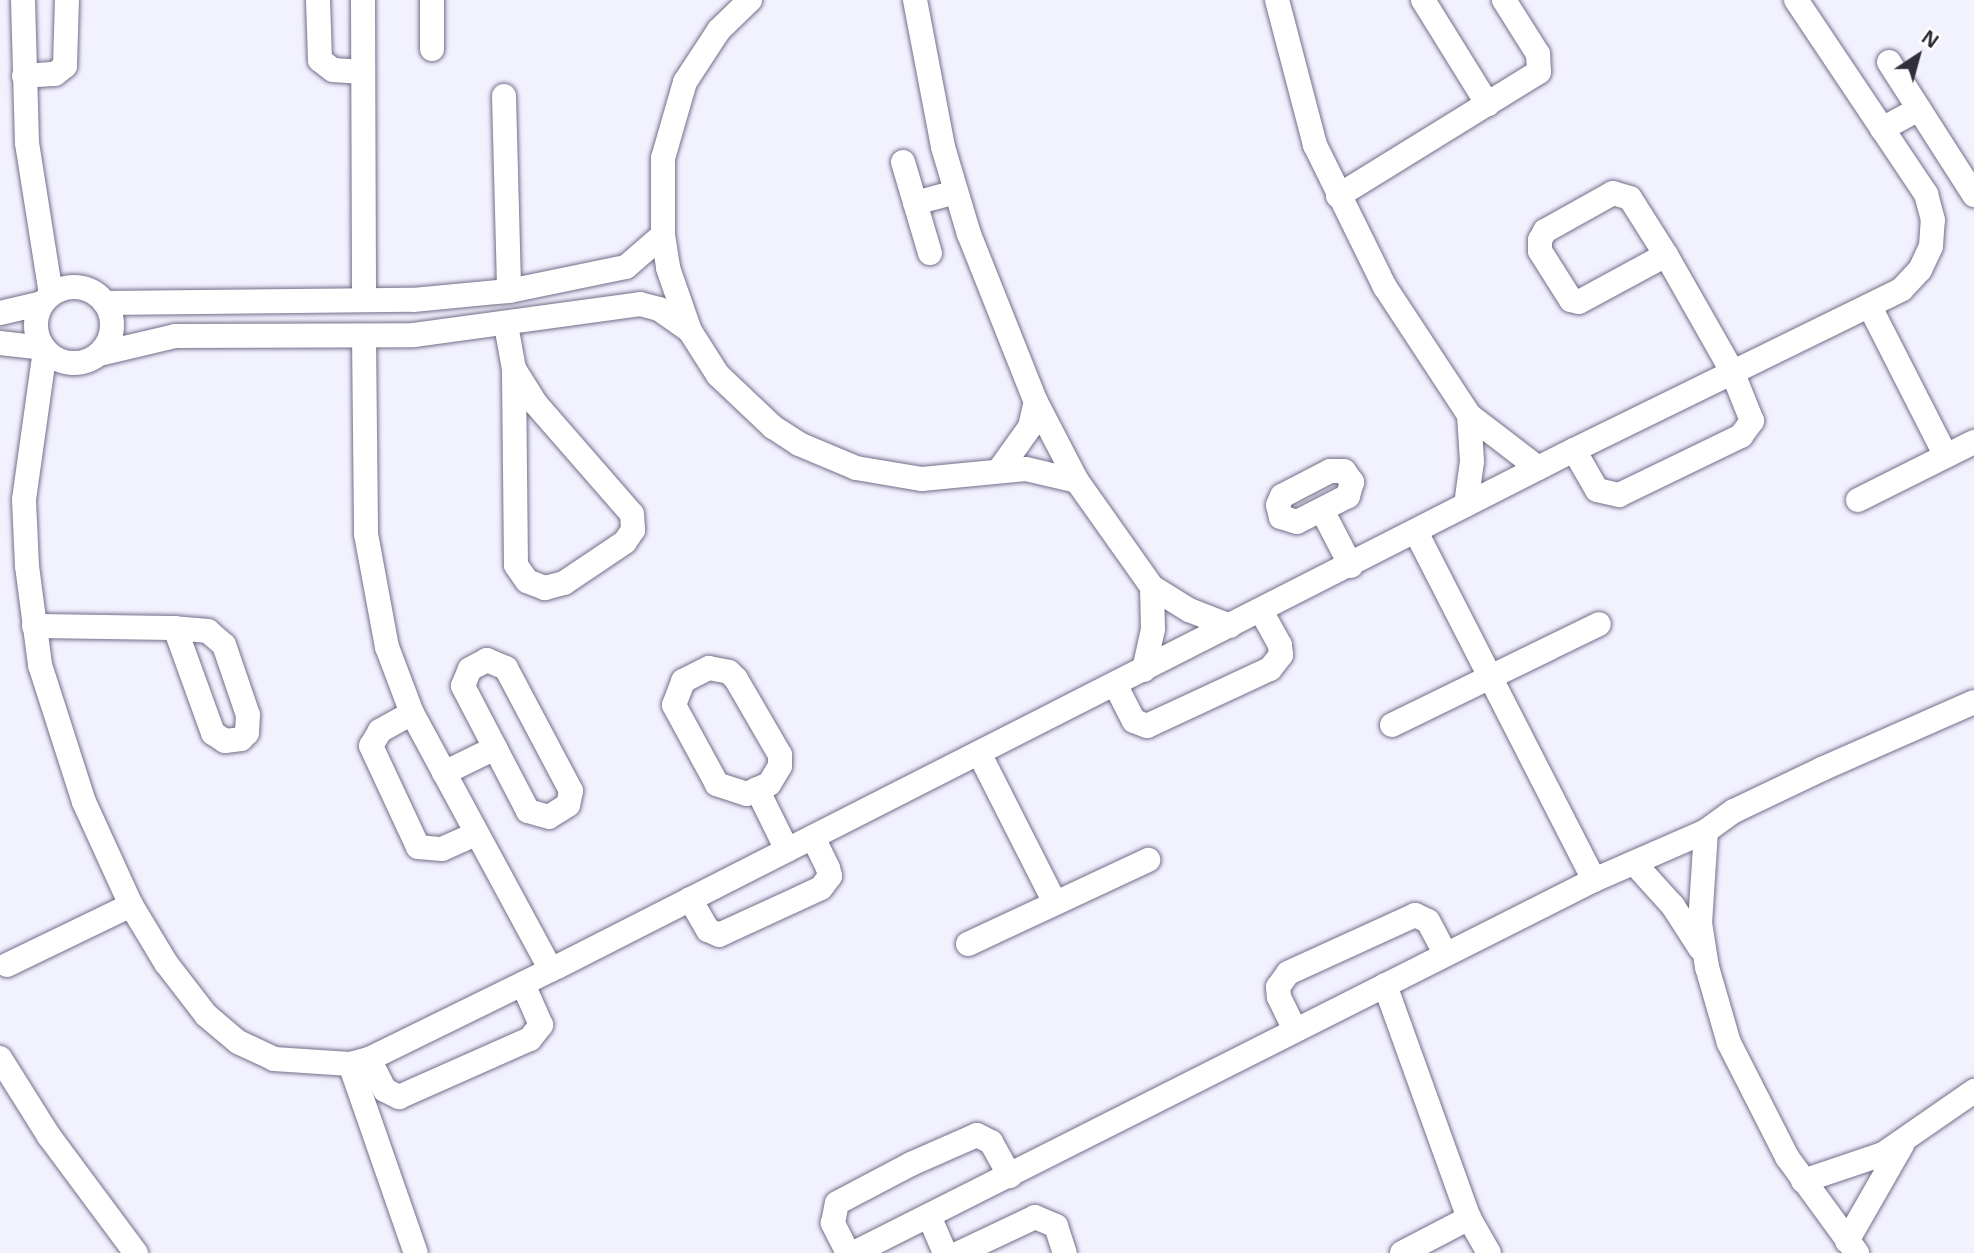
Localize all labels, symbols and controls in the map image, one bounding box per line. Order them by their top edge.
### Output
north arrow [1883,21,1953,91]
text: N [1916,24,1944,54]

